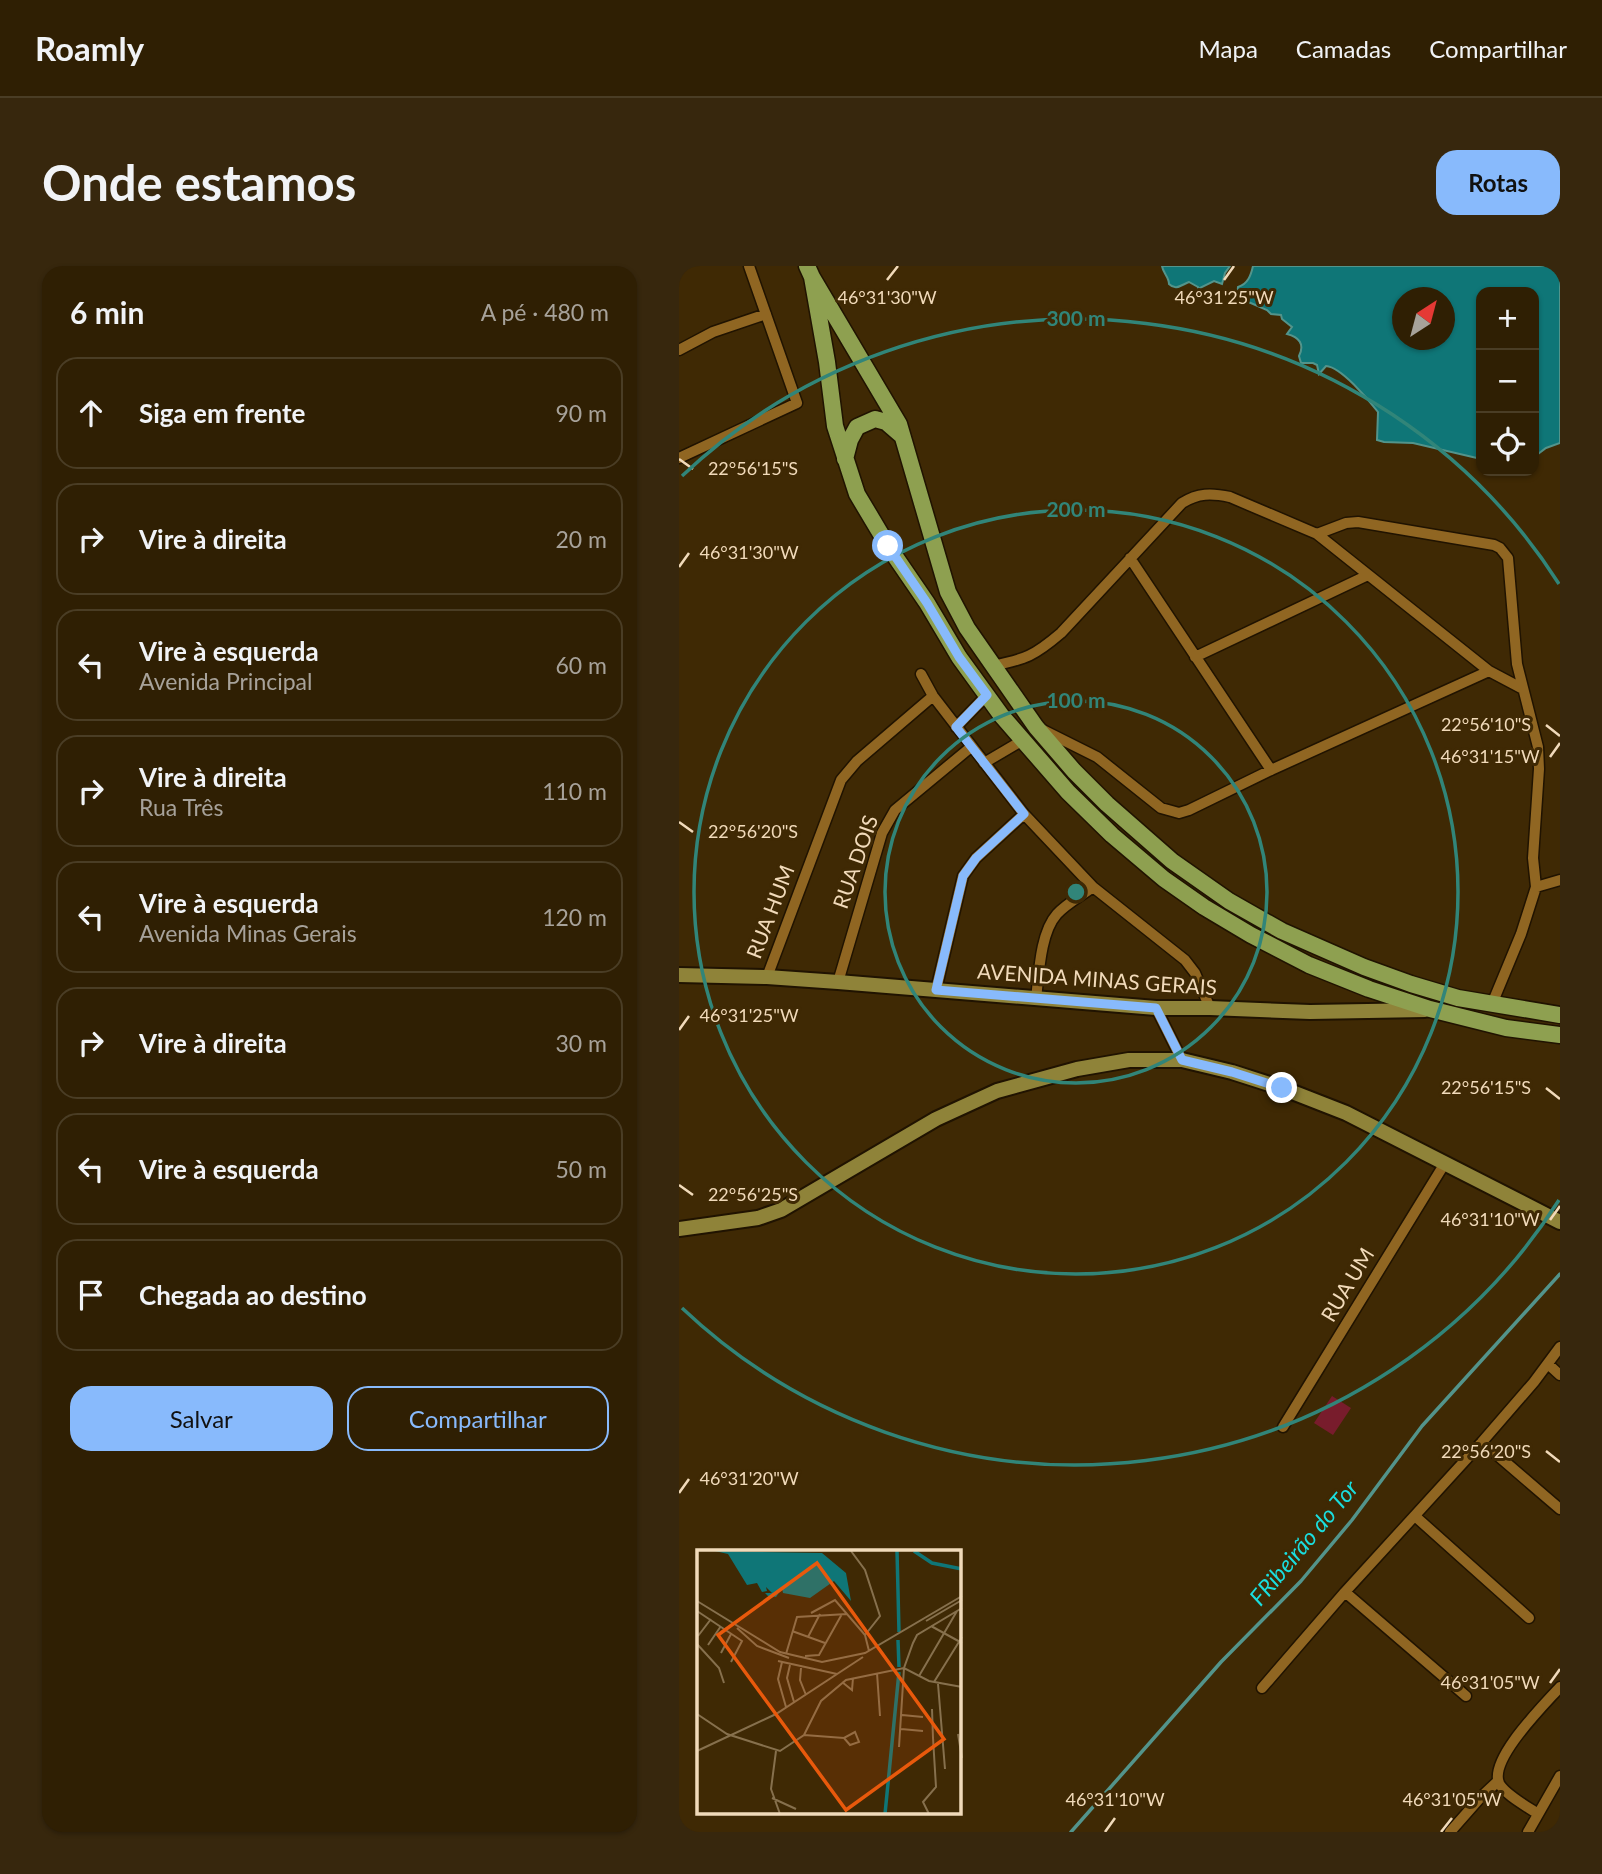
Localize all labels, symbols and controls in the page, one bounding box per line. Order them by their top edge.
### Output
text: Roamly [35,28,144,68]
text: Mapa [1199,34,1258,63]
text: Camadas [1296,34,1391,63]
text: Compartilhar [1429,34,1567,63]
button: Rotas [1436,150,1560,215]
text: Onde estamos [42,153,356,211]
text: 46°31'30"W [837,286,937,308]
text: 46°31'25"W [1174,286,1274,308]
north arrow [1392,287,1455,350]
map controls [1476,287,1539,476]
button: + [1476,287,1539,350]
text: 6 min [70,294,144,330]
text: A pé · 480 m [481,298,609,326]
text: 300 m [1046,305,1106,330]
button: − [1476,350,1539,413]
icon: ahead [72,394,110,432]
text: Siga em frente [139,397,306,429]
text: 90 m [556,399,607,427]
button: locate [1476,413,1539,476]
text: 22°56'15"S [708,457,798,479]
text: 200 m [1046,496,1106,521]
icon: right [72,520,110,558]
text: Vire à direita [139,523,287,555]
text: 20 m [556,525,607,553]
route start [872,530,903,561]
text: 46°31'30"W [699,541,799,563]
text: Vire à esquerda [139,635,319,667]
icon: left [72,646,110,684]
text: 60 m [556,651,607,679]
text: Avenida Principal [139,667,312,695]
text: 100 m [1046,687,1106,712]
text: 22°56'10"S [1441,713,1531,735]
text: 46°31'15"W [1440,745,1540,767]
text: Vire à direita [139,761,287,793]
icon: right [72,772,110,810]
text: 110 m [542,777,607,805]
text: Rua Três [139,793,223,821]
street label: RUA DOIS [827,812,882,911]
text: 22°56'20"S [708,820,798,842]
street label: RUA HUM [740,861,799,962]
centre of rings [1064,880,1088,904]
text: Vire à esquerda [139,887,319,919]
icon: left [72,898,110,936]
text: 120 m [542,903,607,931]
text: Avenida Minas Gerais [139,919,357,947]
street label: AVENIDA MINAS GERAIS [976,958,1218,999]
text: 46°31'25"W [699,1004,799,1026]
icon: right [72,1024,110,1062]
text: Vire à direita [139,1027,287,1059]
text: 30 m [556,1029,607,1057]
route end [1266,1072,1297,1103]
text: 22°56'15"S [1441,1076,1531,1098]
icon: left [72,1150,110,1188]
text: Vire à esquerda [139,1153,319,1185]
text: 50 m [556,1155,607,1183]
text: 22°56'25"S [708,1183,798,1205]
text: 46°31'10"W [1440,1208,1540,1230]
street label: RUA UM [1315,1243,1379,1326]
icon: arrive [72,1276,110,1314]
text: Chegada ao destino [139,1279,367,1311]
button: Salvar [70,1386,333,1451]
button: Compartilhar [347,1386,609,1451]
text: 22°56'20"S [1441,1440,1531,1462]
text: 46°31'20"W [699,1467,799,1489]
water label: FRibeirão do Tor [1243,1473,1364,1610]
inset map [697,1550,961,1814]
text: 46°31'05"W [1440,1671,1540,1693]
text: 46°31'10"W [1065,1788,1165,1810]
text: 46°31'05"W [1402,1788,1502,1810]

